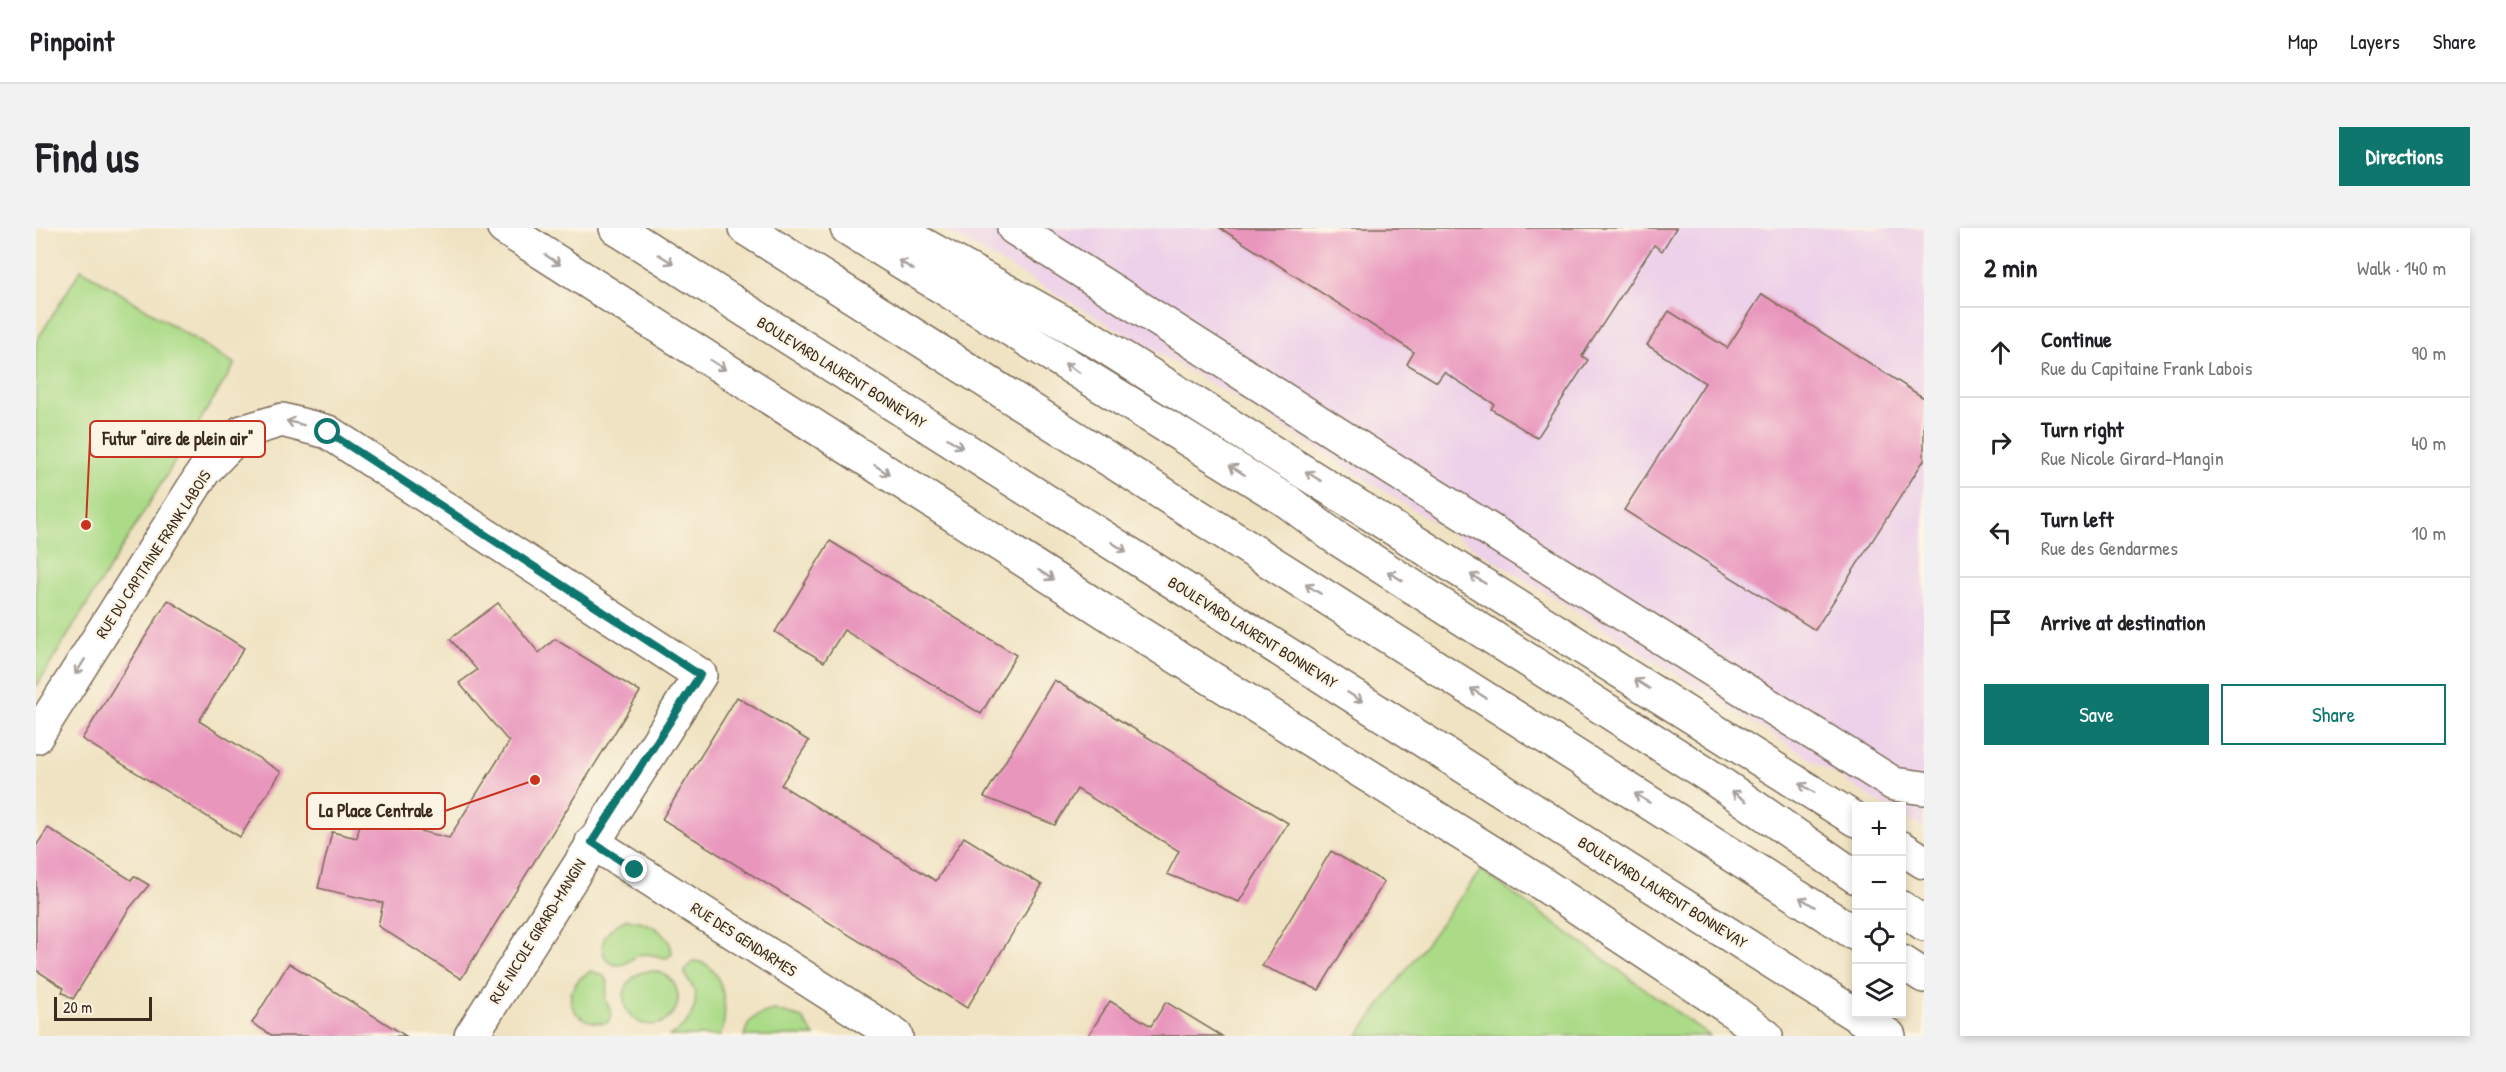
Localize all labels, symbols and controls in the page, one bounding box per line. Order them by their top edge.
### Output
text: Pinpoint [30,22,114,60]
text: Map [2288,27,2317,56]
text: Layers [2350,27,2400,56]
text: Share [2433,27,2476,56]
button: Directions [2339,127,2470,186]
text: Find us [36,128,139,185]
text: 2 min [1984,250,2037,285]
one-way arrow [544,254,561,266]
one-way arrow [657,254,674,266]
text: Walk · 140 m [2357,254,2446,281]
one-way arrow [898,258,915,270]
street label: BOULEVARD LAURENT BONNEVAY [753,311,931,433]
text: Continue [2041,324,2112,354]
icon: ahead [1984,336,2017,369]
text: 90 m [2412,339,2446,366]
text: Rue du Capitaine Frank Labois [2041,354,2252,381]
one-way arrow [709,358,726,371]
one-way arrow [1064,361,1081,373]
text: Turn right [2041,414,2124,444]
one-way arrow [286,417,305,429]
route start [314,418,340,444]
callout: Futur "aire de plein air" [90,421,265,457]
text: Futur "aire de plein air" [102,426,253,452]
icon: right [1984,426,2017,459]
text: 40 m [2411,429,2446,456]
one-way arrow [946,436,963,449]
text: Rue Nicole Girard-Mangin [2041,444,2224,471]
one-way arrow [873,464,890,476]
one-way arrow [1229,464,1246,476]
street label: RUE DU CAPITAINE FRANK LABOIS [90,465,216,643]
one-way arrow [1305,469,1322,481]
text: Turn left [2041,504,2114,534]
icon: left [1984,516,2017,549]
text: 10 m [2412,519,2446,546]
text: Rue des Gendarmes [2041,534,2178,561]
one-way arrow [1110,542,1127,554]
one-way arrow [1037,569,1054,581]
one-way arrow [1387,569,1404,581]
street label: BOULEVARD LAURENT BONNEVAY [1164,571,1342,693]
one-way arrow [1470,573,1487,585]
one-way arrow [1305,582,1322,594]
icon: arrive [1984,606,2017,639]
text: Arrive at destination [2041,607,2206,637]
one-way arrow [74,658,86,675]
one-way arrow [1634,677,1651,690]
button: Save [1984,684,2209,745]
button: Share [2221,684,2446,745]
one-way arrow [1470,687,1487,699]
one-way arrow [1346,691,1363,703]
one-way arrow [1799,782,1816,794]
one-way arrow [1732,790,1748,802]
one-way arrow [1634,791,1651,804]
callout: La Place Centrale [307,793,445,829]
text: La Place Centrale [319,798,434,823]
map controls [1852,802,1906,1018]
button: + [1852,802,1906,856]
street label: BOULEVARD LAURENT BONNEVAY [1574,831,1752,953]
street label: RUE NICOLE GIRARD-MANGIN [483,854,591,1008]
route end [621,856,647,882]
button: − [1852,856,1906,910]
street label: RUE DES GENDARMES [687,896,802,982]
one-way arrow [1799,896,1816,908]
button: locate [1852,910,1906,964]
button: layers [1852,964,1906,1018]
scale bar [54,994,152,1022]
text: 20 m [63,996,92,1018]

